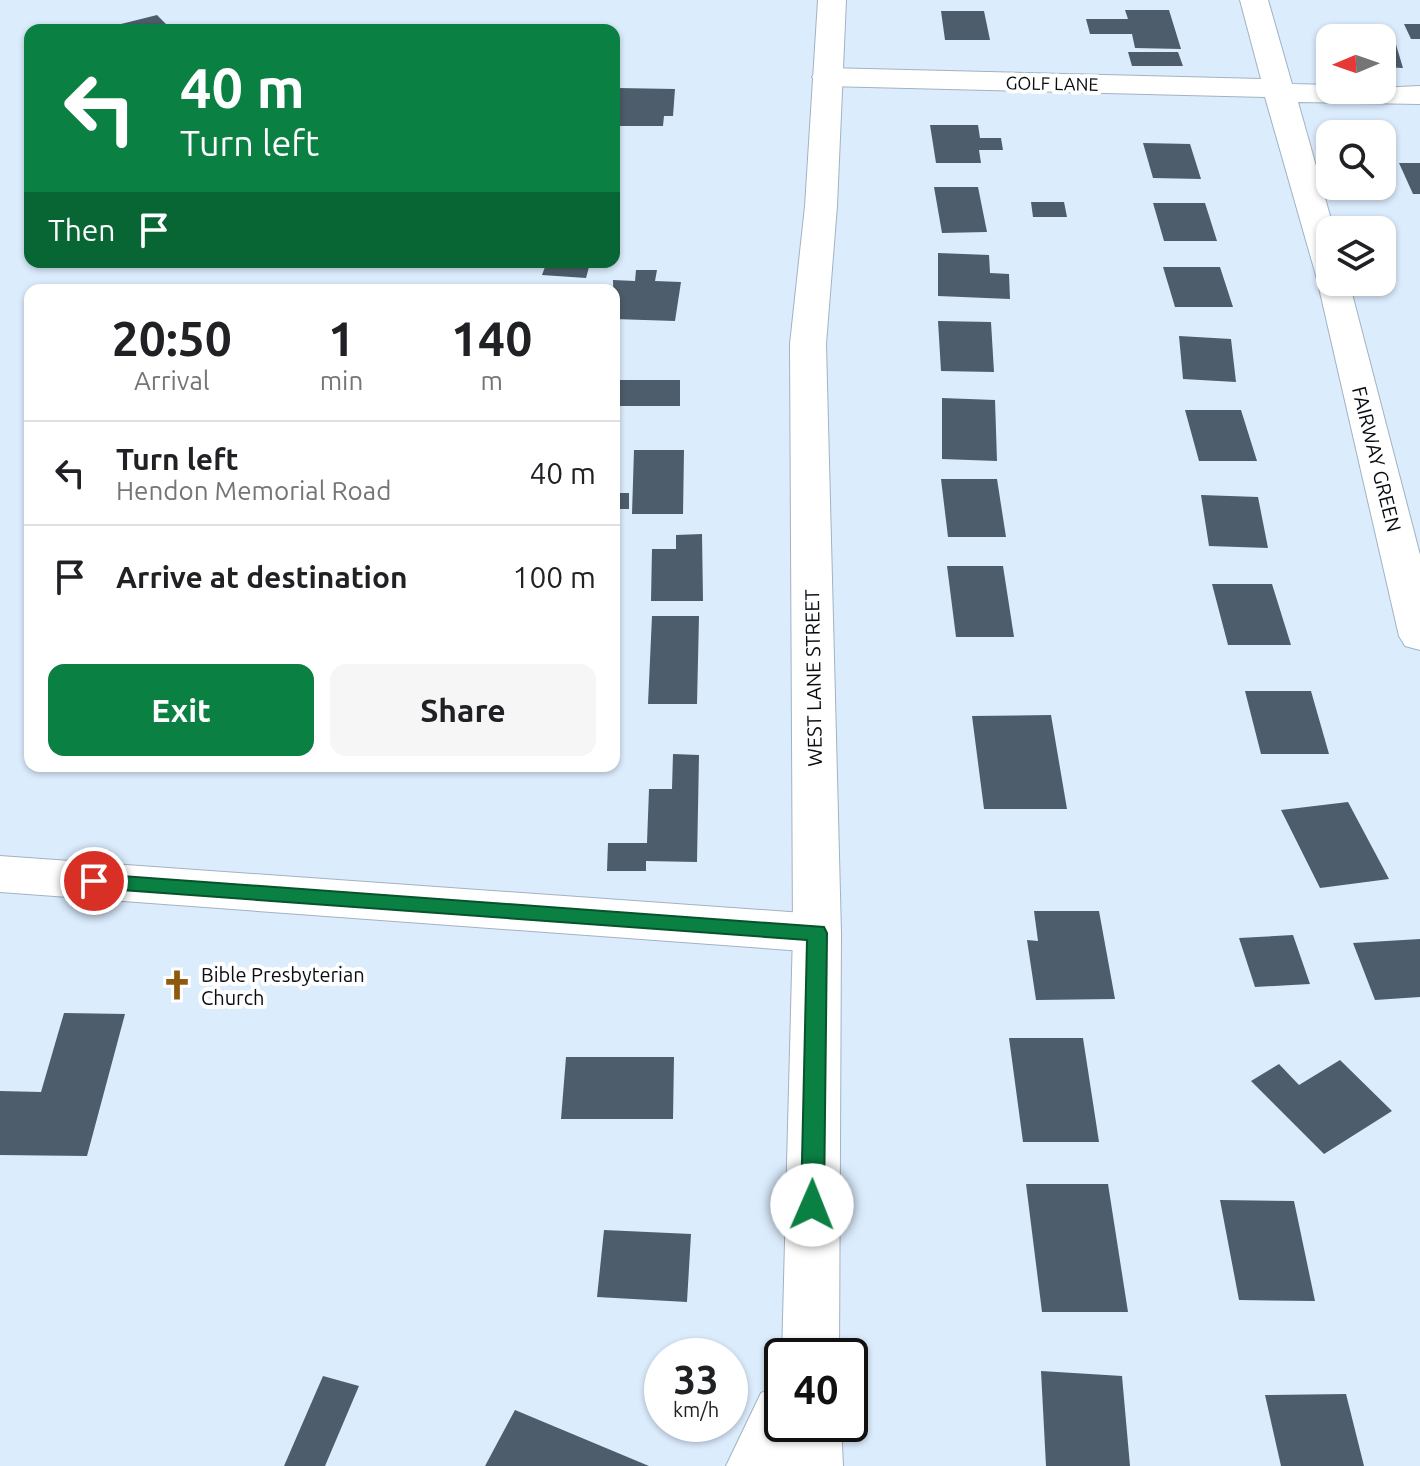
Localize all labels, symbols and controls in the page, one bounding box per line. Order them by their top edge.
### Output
north arrow [1316,24,1396,104]
map controls [1316,24,1396,296]
icon: left [48,56,152,160]
text: 40 m [180,56,305,119]
street label: GOLF LANE [1005,72,1099,94]
button: search [1316,120,1396,200]
text: Turn left [180,122,319,163]
icon: arrive [132,208,176,252]
text: Then [48,213,116,247]
button: layers [1316,216,1396,296]
text: 20:50 [112,311,232,365]
text: 1 [328,311,355,365]
text: 140 [451,311,532,365]
text: Arrival [134,366,210,395]
text: min [320,366,363,395]
text: m [480,366,503,395]
street label: FAIRWAY GREEN [1348,384,1406,534]
text: Turn left [116,442,238,476]
icon: left [48,451,92,495]
text: 40 m [529,456,596,490]
text: Hendon Memorial Road [116,476,391,505]
icon: arrive [48,555,92,599]
text: Arrive at destination [116,560,408,594]
text: 100 m [512,560,596,594]
street label: WEST LANE STREET [800,589,826,767]
button: Exit [48,664,314,756]
button: Share [330,664,596,756]
pin [60,847,128,915]
icon: arrive [72,859,116,903]
place label: Bible Presbyterian Church [201,963,365,1009]
church icon: Bible Presbyterian Church [160,968,194,1002]
position arrow [770,1163,854,1247]
speed limit sign: 40 [764,1338,868,1442]
text: 33 [673,1357,719,1402]
text: km/h [673,1398,719,1421]

